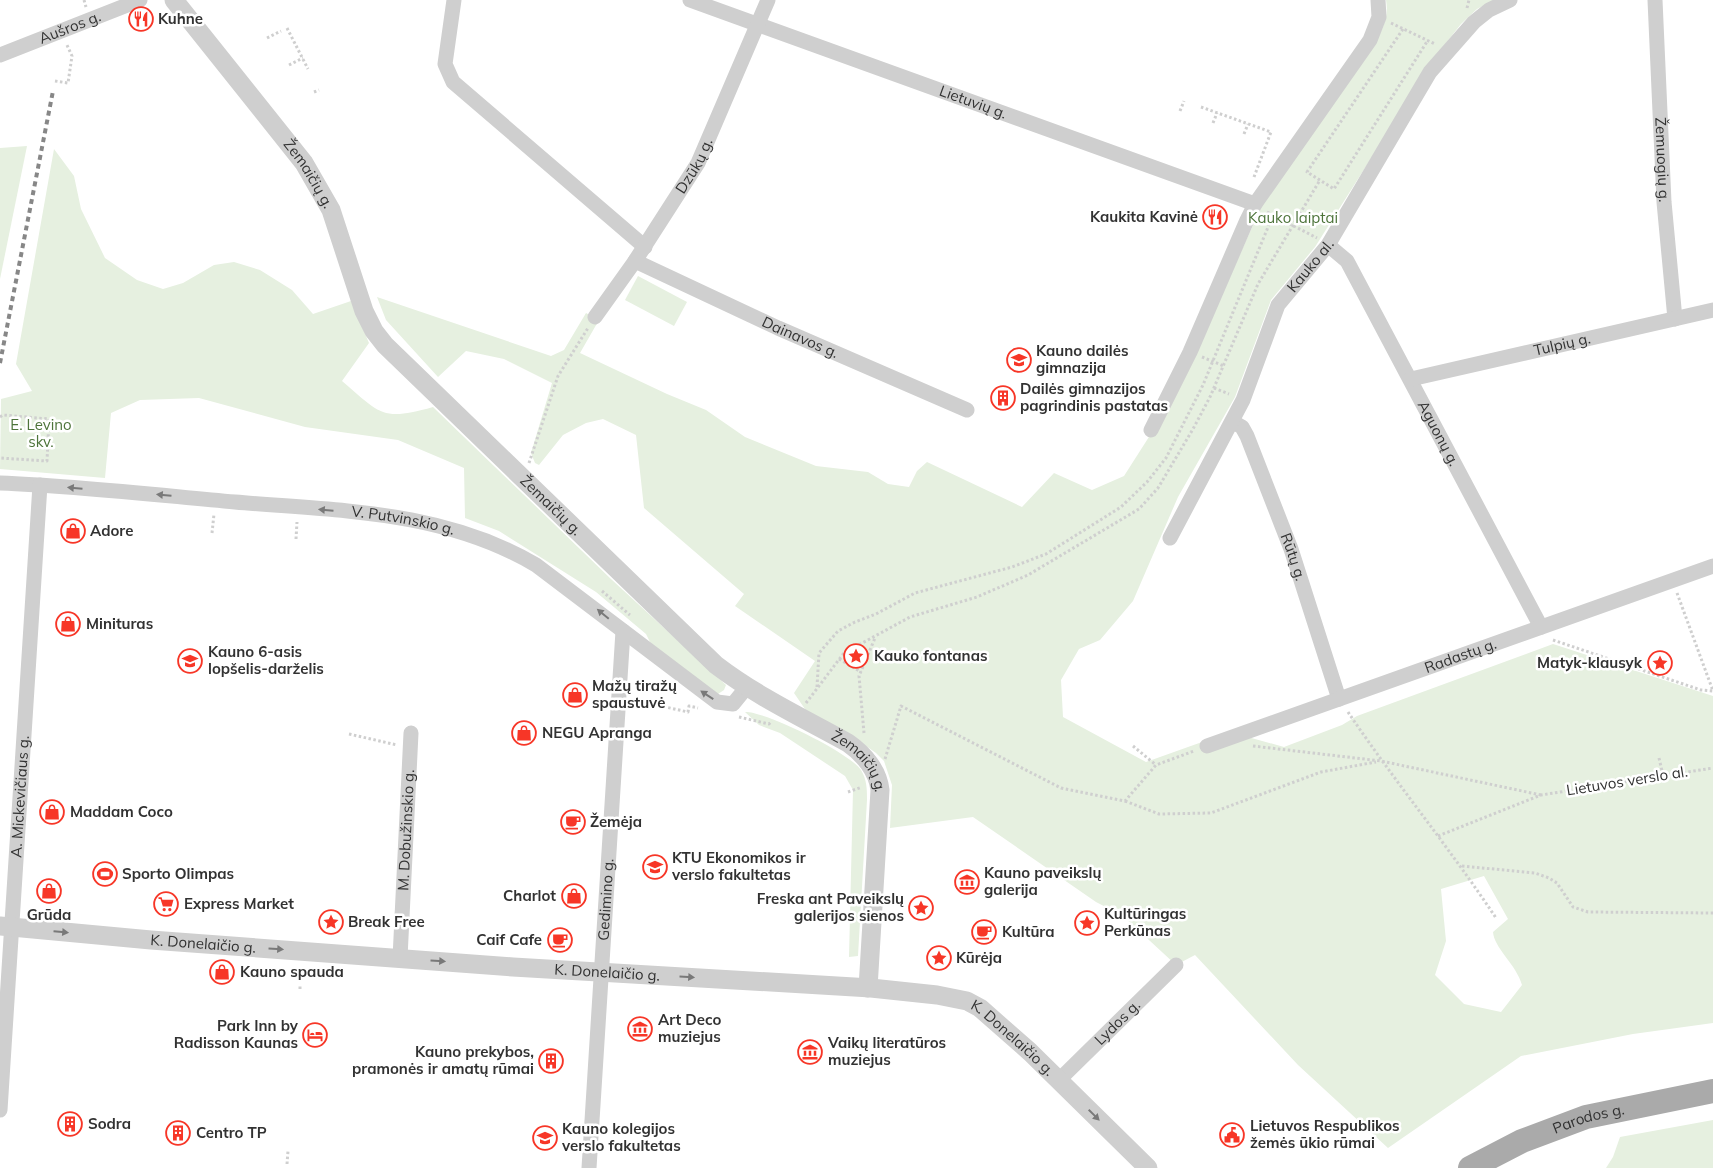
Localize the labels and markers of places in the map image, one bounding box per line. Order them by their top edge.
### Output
restaurant icon: Kuhne [128,6,154,32]
place label: Kuhne [158,9,203,28]
restaurant icon: Kaukita Kavinė [1202,204,1228,230]
place label: Kaukita Kavinė [1090,207,1198,226]
place label: Kauno dailės gimnazija [1036,341,1128,377]
school or university icon: Kauno dailės gimnazija [1006,347,1032,373]
place label: Dailės gimnazijos pagrindinis pastatas [1020,379,1168,415]
building icon: Dailės gimnazijos pagrindinis pastatas [990,385,1016,411]
shop icon: Adore [60,518,86,544]
place label: Adore [90,521,133,540]
shop icon: Minituras [55,611,81,637]
place label: Minituras [86,614,153,633]
place label: Kauno 6-asis lopšelis-darželis [208,642,324,678]
place icon: Kauko fontanas [843,643,869,669]
place label: Kauko fontanas [874,646,987,665]
school or university icon: Kauno 6-asis lopšelis-darželis [177,648,203,674]
place icon: Matyk-klausyk [1647,650,1673,676]
place label: Matyk-klausyk [1537,653,1643,672]
place label: Mažų tiražų spaustuvė [592,676,677,712]
shop icon: Mažų tiražų spaustuvė [562,682,588,708]
shop icon: NEGU Apranga [511,720,537,746]
place label: NEGU Apranga [542,723,652,742]
shop icon: Maddam Coco [39,799,65,825]
place label: Maddam Coco [70,802,173,821]
cafe icon: Žemėja [560,809,586,835]
place label: Žemėja [590,812,642,831]
place label: KTU Ekonomikos ir verslo fakultetas [671,848,806,884]
school or university icon: KTU Ekonomikos ir verslo fakultetas [642,854,668,880]
sports icon: Sporto Olimpas [92,861,118,887]
place label: Kauno paveikslų galerija [984,863,1102,899]
place label: Sporto Olimpas [122,864,234,883]
museum icon: Kauno paveikslų galerija [954,869,980,895]
shop icon: Grūda [36,878,62,904]
shop icon: Charlot [561,883,587,909]
place label: Charlot [503,886,556,905]
place label: Freska ant Paveikslų galerijos sienos [757,889,904,925]
supermarket icon: Express Market [153,891,179,917]
place label: Express Market [184,894,294,913]
place icon: Freska ant Paveikslų galerijos sienos [908,895,934,921]
place label: Kultūringas Perkūnas [1104,904,1186,940]
place label: Grūda [27,905,71,924]
place icon: Break Free [318,909,344,935]
place icon: Kultūringas Perkūnas [1074,910,1100,936]
place label: Break Free [348,912,425,931]
cafe icon: Kultūra [971,919,997,945]
place label: Kultūra [1002,922,1054,941]
cafe icon: Caif Cafe [547,927,573,953]
place label: Caif Cafe [476,930,542,949]
place icon: Kūrėja [926,945,952,971]
place label: Kūrėja [956,948,1002,967]
shop icon: Kauno spauda [209,959,235,985]
place label: Kauno spauda [240,962,344,981]
place label: Art Deco muziejus [658,1010,721,1046]
place label: Park Inn by Radisson Kaunas [174,1016,299,1052]
museum icon: Art Deco muziejus [627,1016,653,1042]
hotel icon: Park Inn by Radisson Kaunas [302,1022,328,1048]
place label: Vaikų literatūros muziejus [827,1033,946,1069]
museum icon: Vaikų literatūros muziejus [797,1039,823,1065]
place label: Kauno prekybos, pramonės ir amatų rūmai [352,1042,534,1078]
building icon: Kauno prekybos, pramonės ir amatų rūmai [538,1048,564,1074]
building icon: Sodra [57,1111,83,1137]
place label: Sodra [88,1114,131,1133]
place label: Lietuvos Respublikos žemės ūkio rūmai [1250,1116,1400,1152]
place label: Kauno kolegijos verslo fakultetas [561,1119,681,1155]
building icon: Centro TP [165,1120,191,1146]
public building icon: Lietuvos Respublikos žemės ūkio rūmai [1219,1122,1245,1148]
place label: Centro TP [196,1123,267,1142]
school or university icon: Kauno kolegijos verslo fakultetas [532,1125,558,1151]

